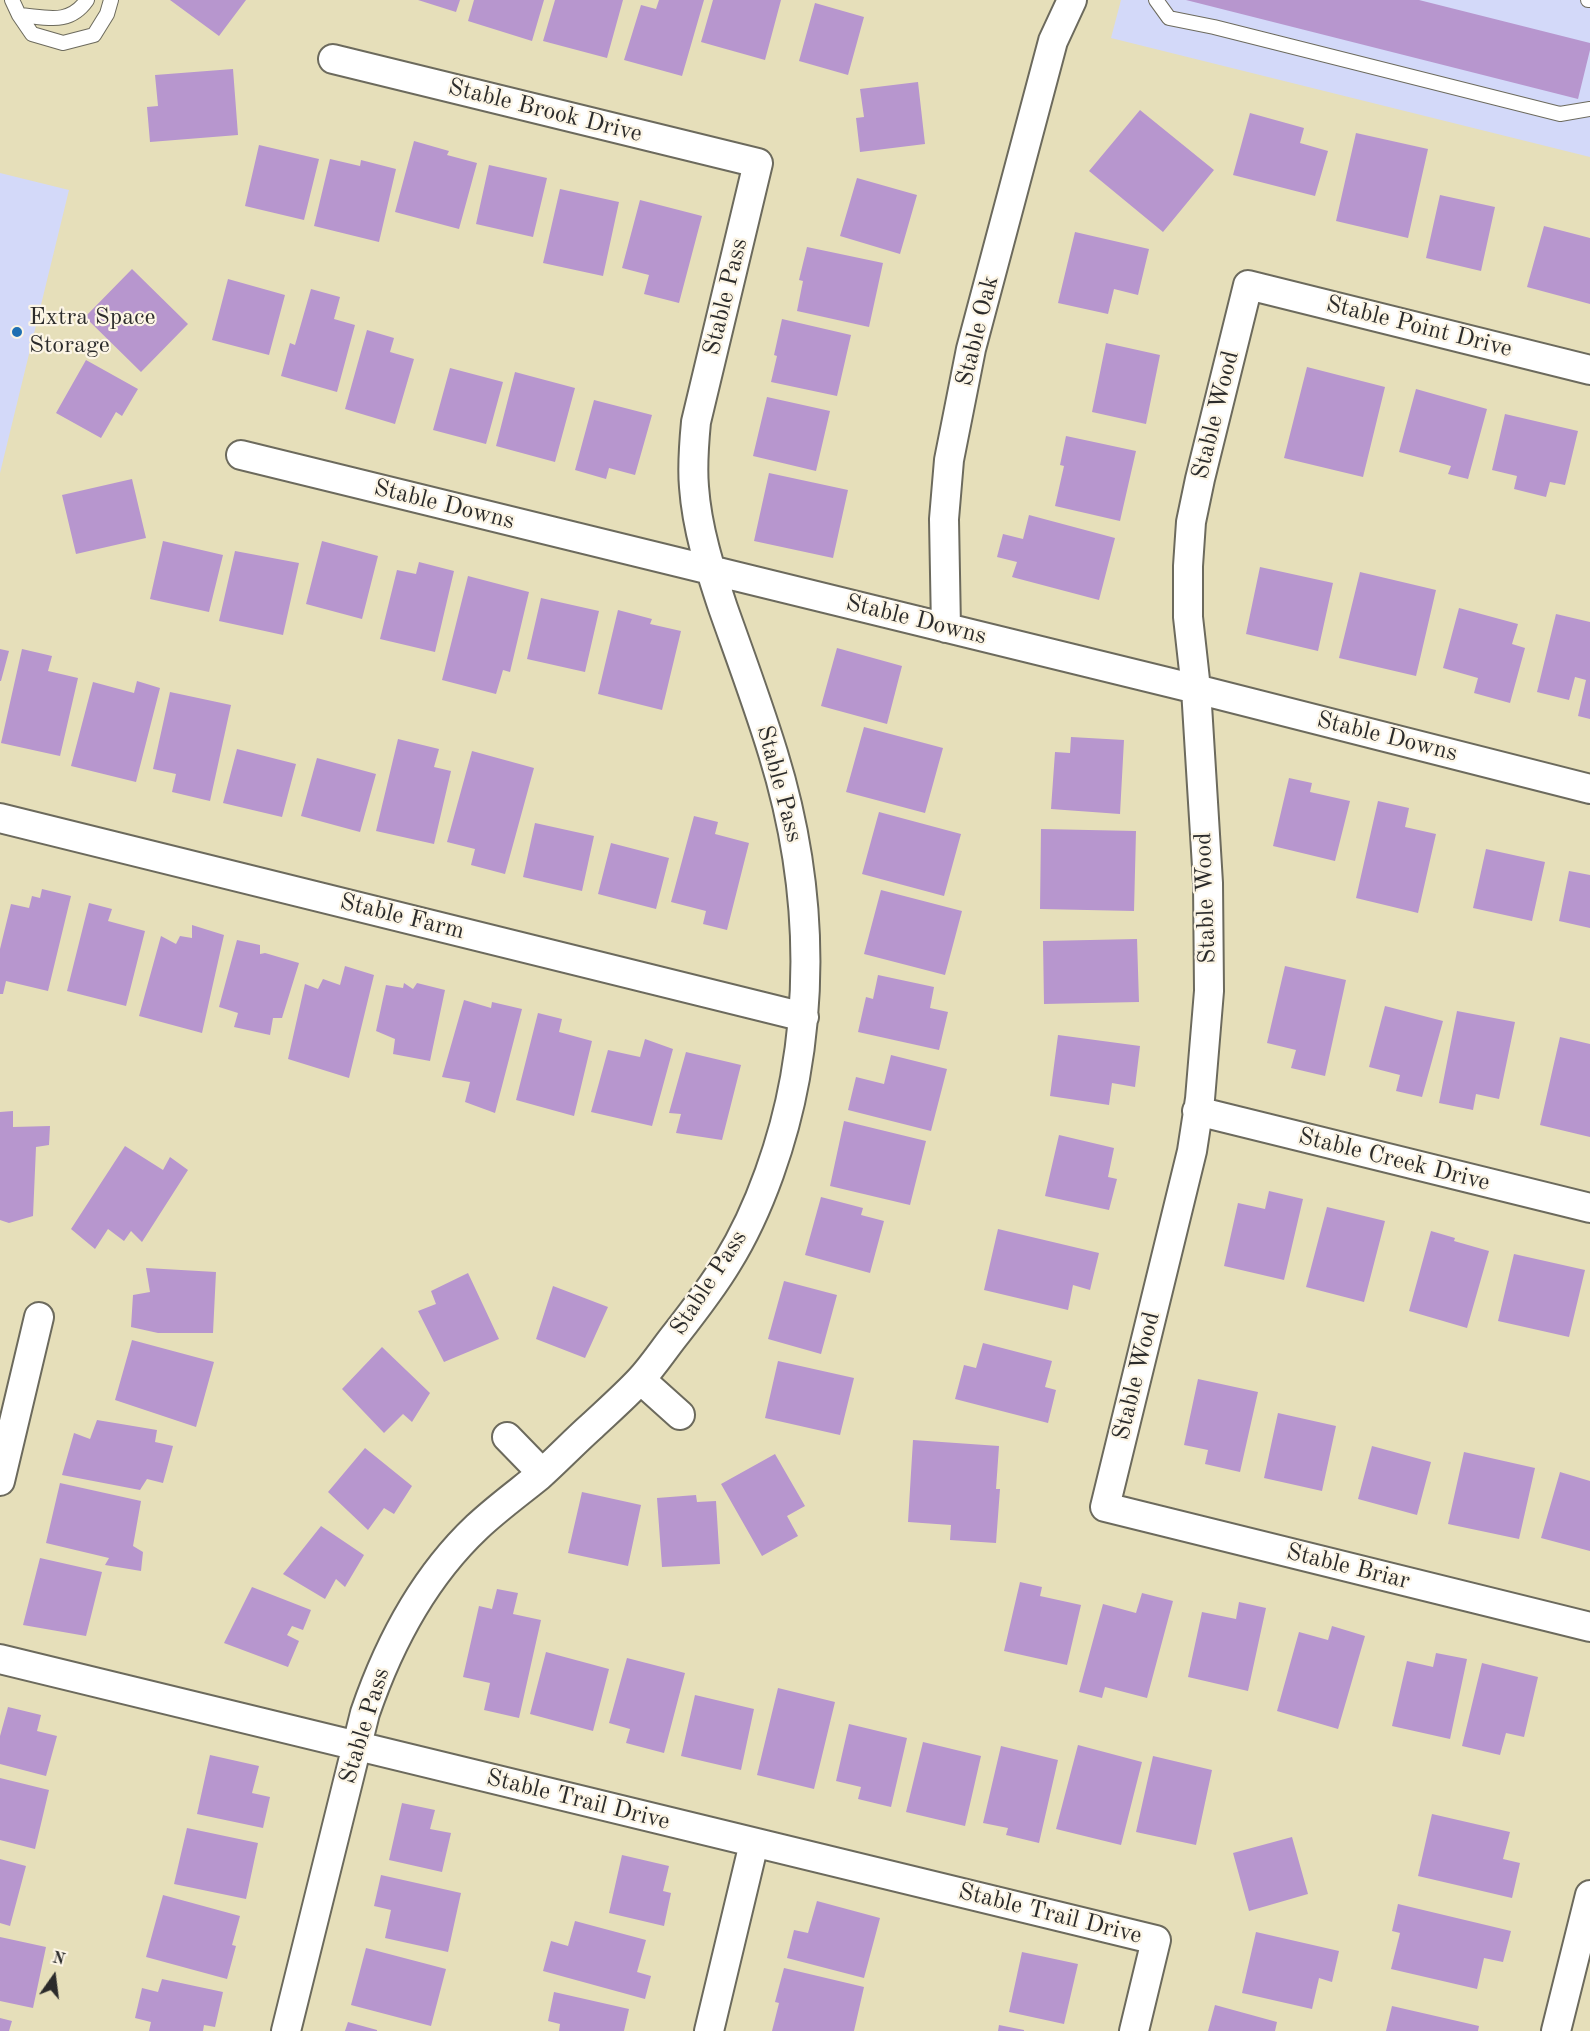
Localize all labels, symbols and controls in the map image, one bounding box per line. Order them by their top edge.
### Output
street label: Stable Brook Drive [445,73,645,149]
street label: Stable Pass [698,235,754,359]
street label: Stable Oak [950,273,1006,389]
street label: Stable Point Drive [1323,290,1515,364]
place label: Extra Space Storage [29,304,156,360]
marker: Extra Space Storage [10,325,24,339]
street label: Stable Wood [1186,348,1246,482]
street label: Stable Downs [371,474,517,536]
street label: Stable Downs [843,589,989,651]
street label: Stable Downs [1314,706,1460,768]
street label: Stable Pass [750,723,808,845]
street label: Stable Wood [1189,832,1223,964]
street label: Stable Farm [337,888,467,946]
street label: Stable Creek Drive [1295,1122,1493,1198]
street label: Stable Pass [664,1225,754,1341]
street label: Stable Wood [1107,1309,1167,1443]
street label: Stable Briar [1283,1538,1413,1596]
street label: Stable Pass [334,1665,396,1787]
street label: Stable Trail Drive [483,1763,673,1837]
street label: Stable Trail Drive [955,1877,1145,1951]
north arrow [24,1947,84,2007]
text: N [50,1950,66,1969]

